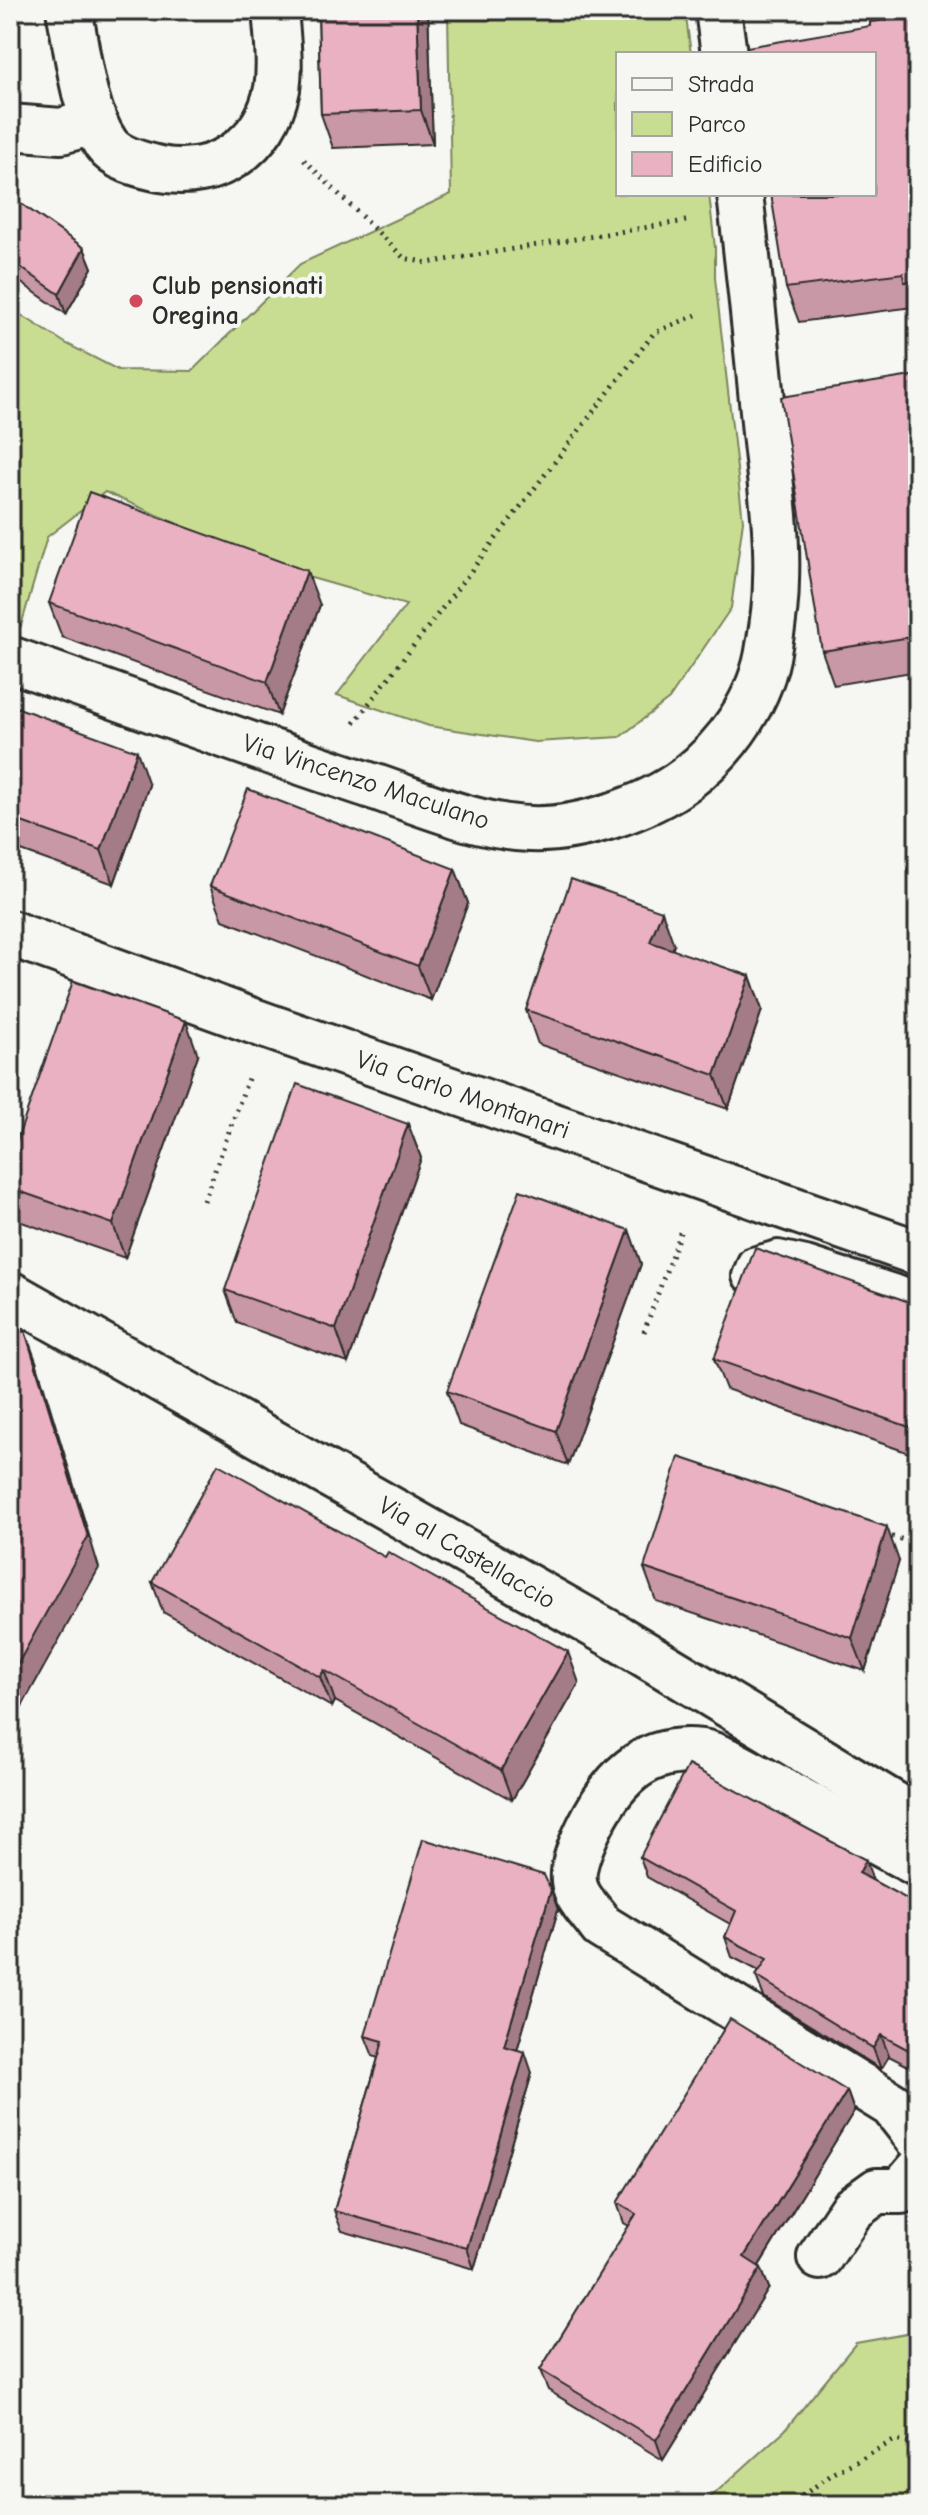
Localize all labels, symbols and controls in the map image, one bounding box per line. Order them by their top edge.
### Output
legend [616,52,876,196]
text: Strada [688,70,755,98]
text: Parco [688,110,746,138]
text: Edificio [688,150,763,178]
place label: Club pensionati Oregina [152,271,324,331]
marker: Club pensionati Oregina [127,292,145,310]
street label: Via Vincenzo Maculano [239,728,493,836]
street label: Via Carlo Montanari [352,1044,574,1146]
street label: Via al Castellaccio [373,1490,561,1616]

